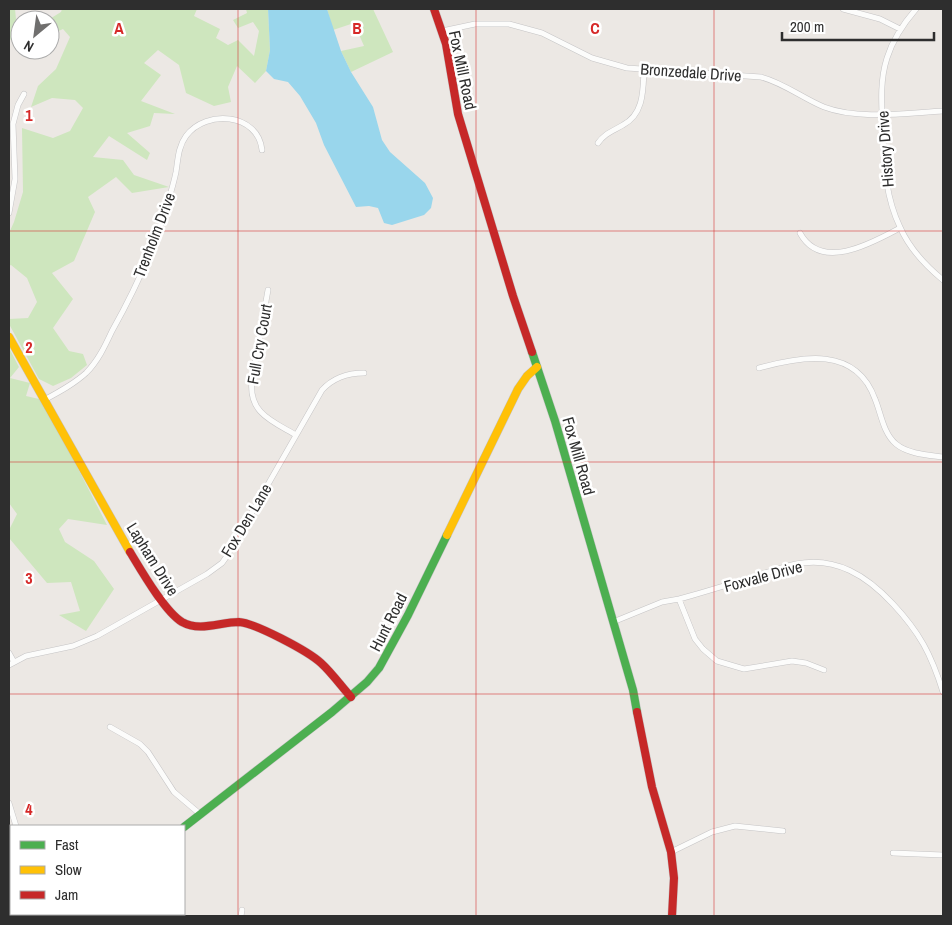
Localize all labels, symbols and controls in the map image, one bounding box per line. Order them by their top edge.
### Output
north arrow [10,10,60,60]
scale bar [782,10,934,42]
text: 200 m [790,16,824,37]
text: A [114,17,124,39]
text: B [352,17,362,39]
text: C [590,17,600,39]
street label: Fox Mill Road [444,28,482,112]
text: N [21,36,37,56]
street label: Bronzedale Drive [640,57,742,87]
text: 1 [25,104,33,126]
street label: History Drive [871,110,899,188]
street label: Trenholm Drive [128,189,180,281]
street label: Full Cry Court [241,302,277,386]
text: 2 [25,336,33,358]
street label: Fox Mill Road [557,414,601,498]
street label: Fox Den Lane [216,479,276,561]
street label: Lapham Drive [122,518,184,600]
street label: Foxvale Drive [721,555,805,597]
text: 3 [25,567,33,589]
street label: Hunt Road [364,589,412,655]
text: 4 [25,798,33,820]
legend [10,825,185,915]
text: Fast [55,834,79,855]
text: Slow [55,859,82,880]
text: Jam [55,884,78,905]

